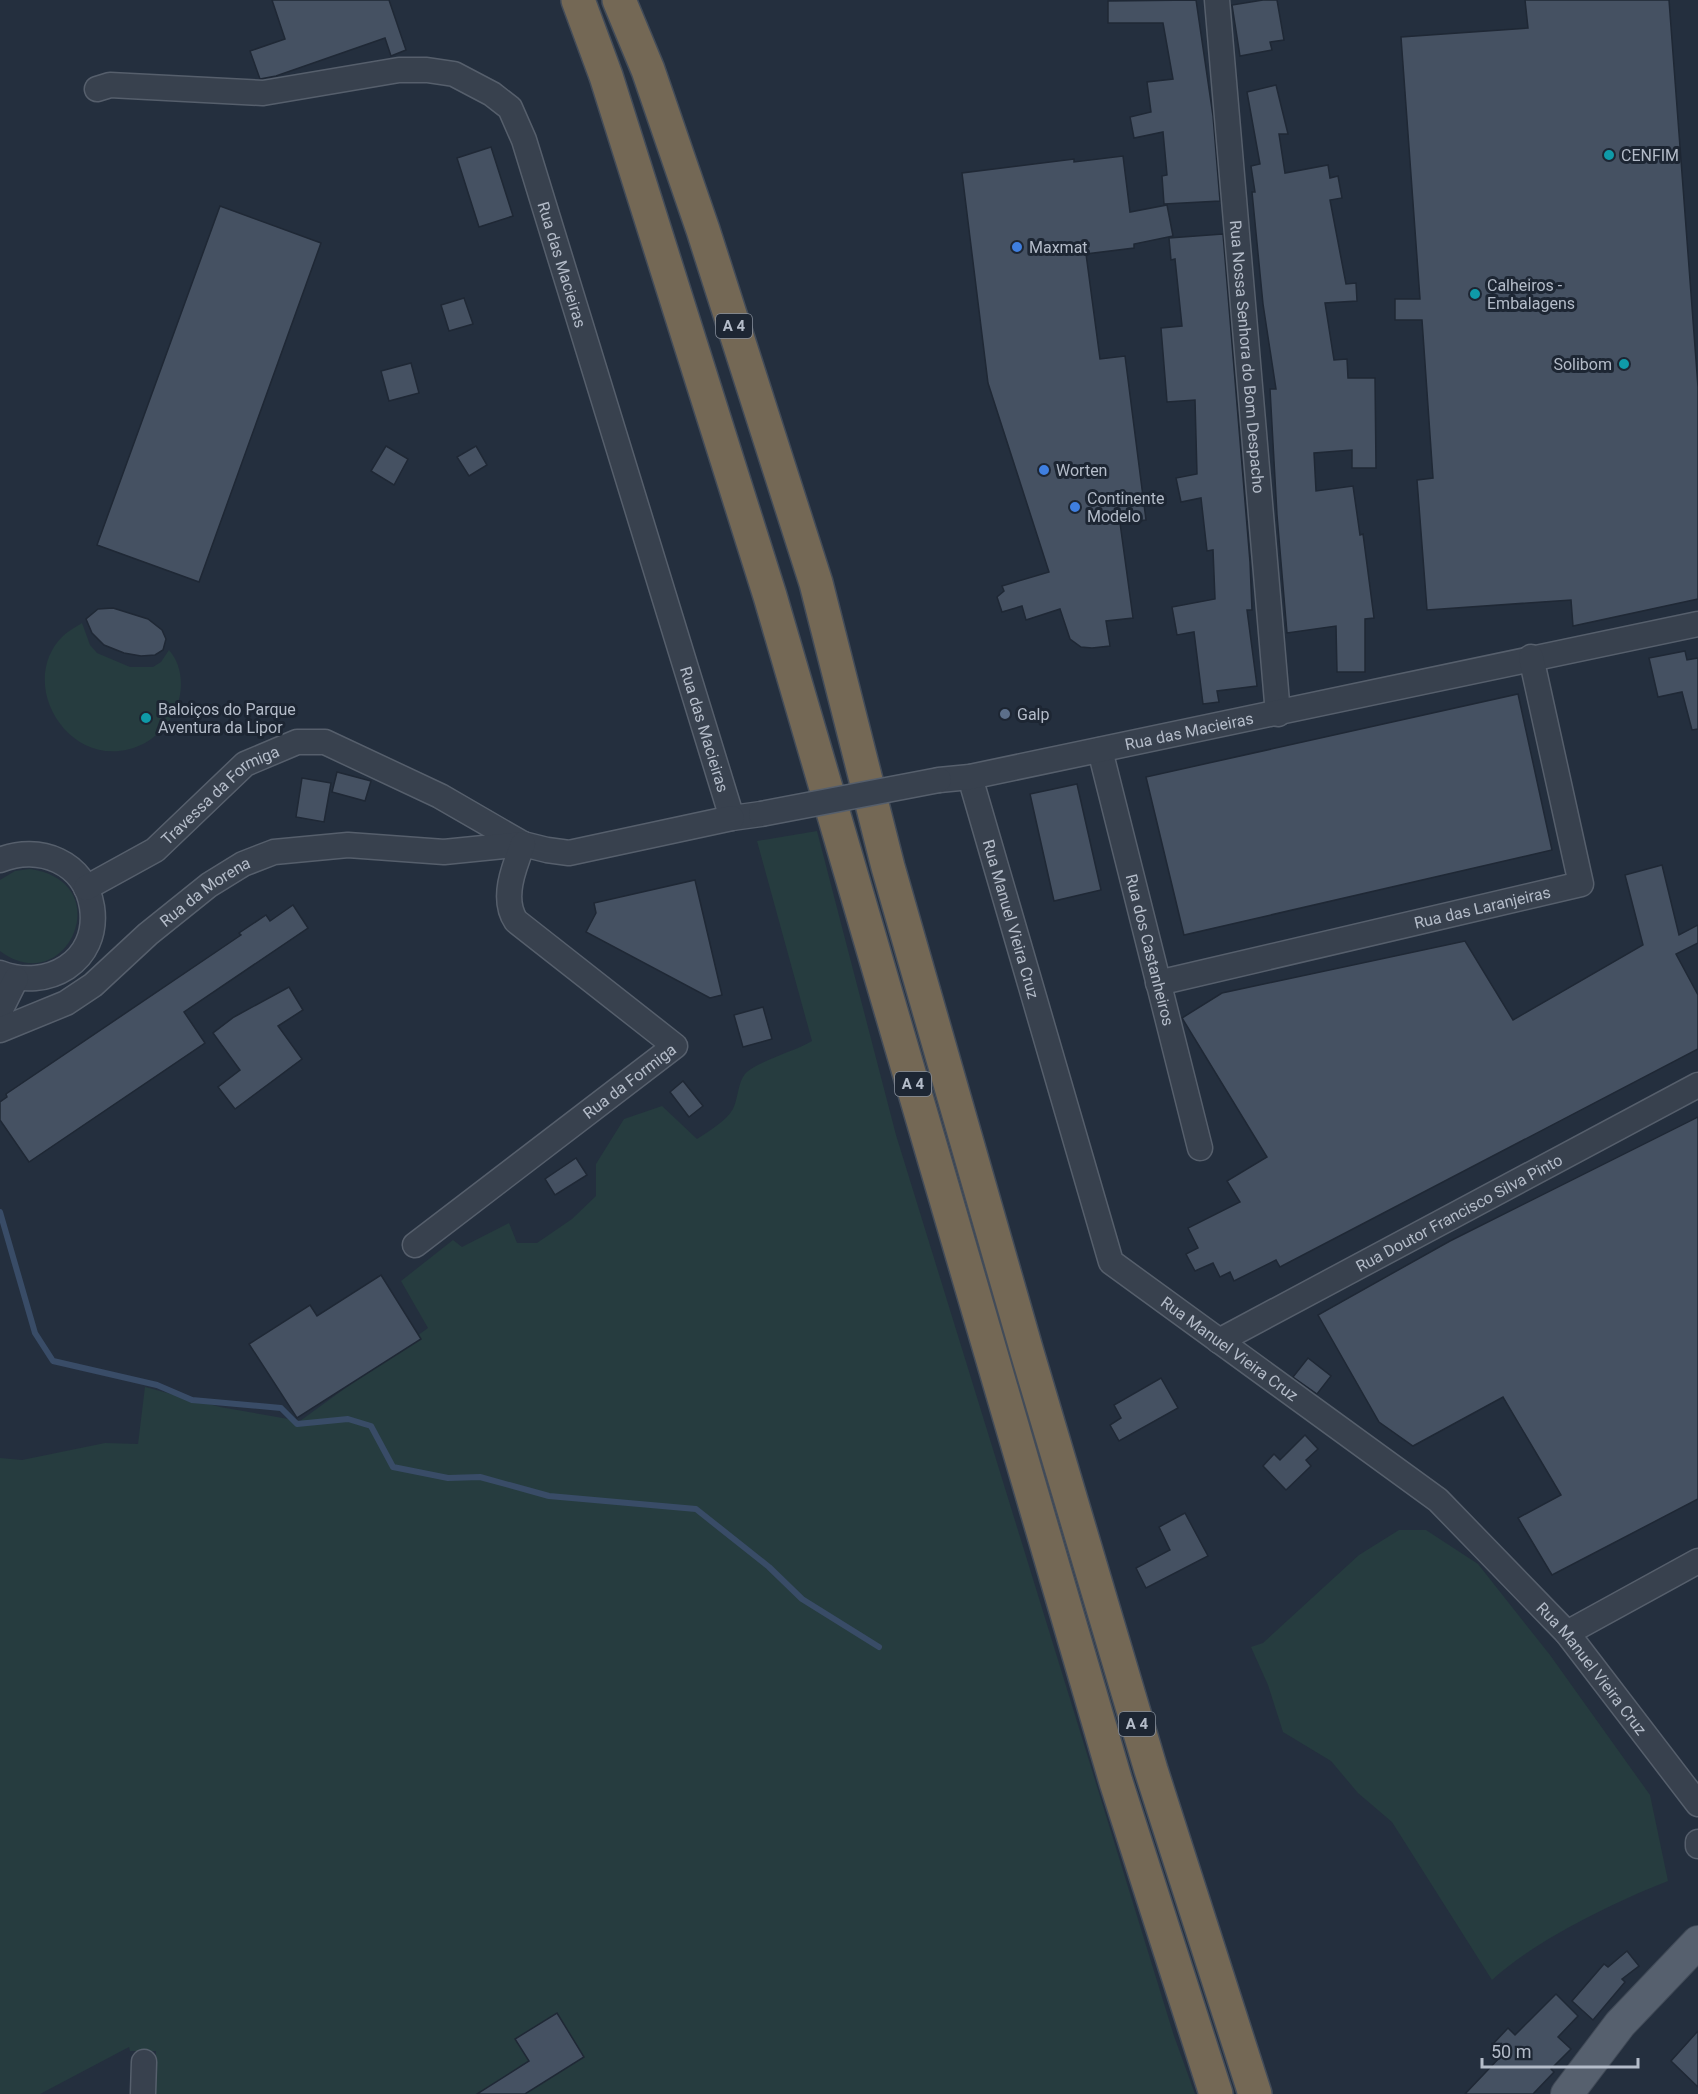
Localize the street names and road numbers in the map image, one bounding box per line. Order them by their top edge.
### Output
street label: Rua das Macieiras [534,199,590,330]
street label: Rua Nossa Senhora do Bom Despacho [1226,219,1269,494]
road number: A 4 [716,314,752,338]
street label: Rua das Macieiras [677,664,733,794]
street label: Rua das Macieiras [1123,708,1255,754]
street label: Travessa da Formiga [157,741,282,849]
street label: Rua Manuel Vieira Cruz [979,837,1043,1001]
street label: Rua da Morena [156,853,253,930]
street label: Rua dos Castanheiros [1122,872,1178,1028]
street label: Rua das Laranjeiras [1412,882,1552,932]
street label: Rua da Formiga [579,1039,680,1122]
road number: A 4 [895,1072,931,1096]
street label: Rua Doutor Francisco Silva Pinto [1352,1150,1565,1276]
street label: Rua Manuel Vieira Cruz [1158,1292,1302,1405]
street label: Rua Manuel Vieira Cruz [1533,1598,1651,1739]
road number: A 4 [1119,1712,1155,1736]

